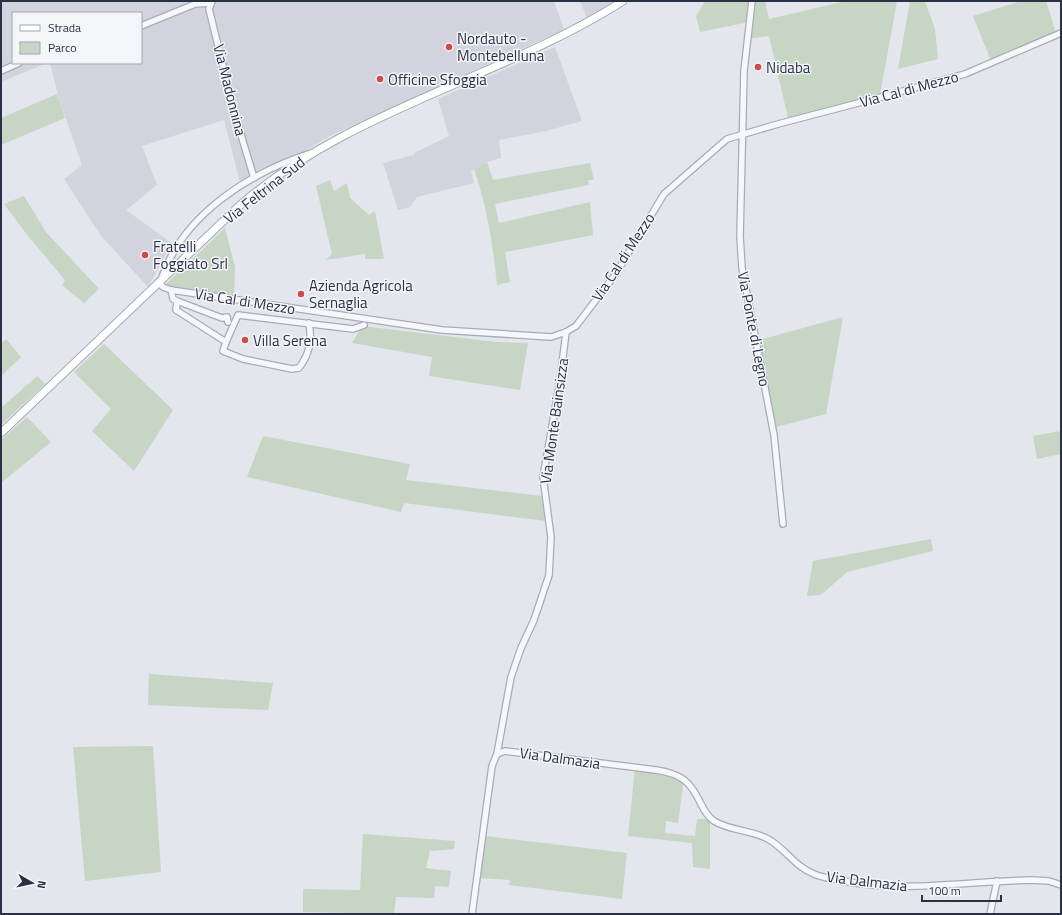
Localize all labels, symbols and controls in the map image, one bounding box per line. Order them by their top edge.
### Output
legend [12,12,142,64]
text: Strada [48,18,81,37]
place label: Nordauto - Montebelluna [457,27,545,67]
text: Parco [48,38,77,57]
street label: Via Madonnina [207,42,253,139]
marker: Nordauto - Montebelluna [444,42,454,52]
place label: Nidaba [766,56,811,79]
marker: Nidaba [753,62,763,72]
street label: Via Cal di Mezzo [857,65,961,113]
place label: Officine Sfoggia [388,68,487,91]
marker: Officine Sfoggia [375,74,385,84]
street label: Via Feltrina Sud [218,151,310,229]
street label: Via Cal di Mezzo [586,208,660,306]
place label: Fratelli Foggiato Srl [153,235,228,275]
marker: Fratelli Foggiato Srl [140,250,150,260]
street label: Via Ponte di Legno [732,270,776,389]
place label: Azienda Agricola Sernaglia [309,274,413,314]
street label: Via Cal di Mezzo [193,282,297,320]
marker: Azienda Agricola Sernaglia [296,289,306,299]
place label: Villa Serena [253,329,327,352]
marker: Villa Serena [240,335,250,345]
street label: Via Monte Bainsizza [534,356,574,485]
street label: Via Dalmazia [518,741,602,775]
north arrow [12,863,52,903]
street label: Via Dalmazia [825,865,909,897]
scale bar [922,877,1001,903]
text: N [33,880,50,890]
text: 100 m [928,881,961,900]

